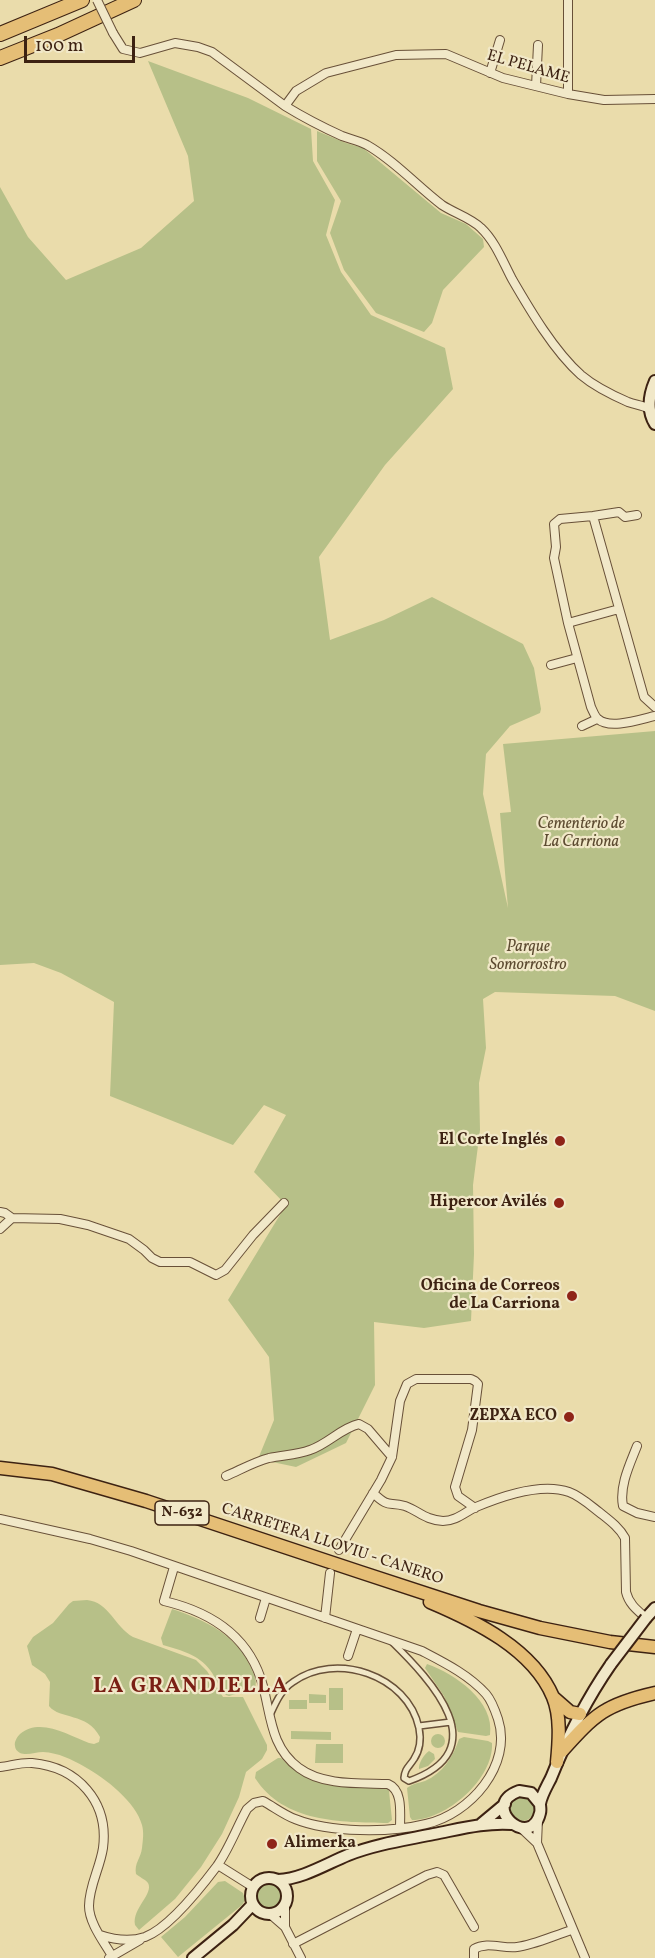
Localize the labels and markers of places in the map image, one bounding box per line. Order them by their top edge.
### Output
place label: El Corte Inglés [439,1131,548,1151]
marker: El Corte Inglés [553,1134,567,1148]
place label: Hipercor Avilés [430,1193,547,1213]
marker: Hipercor Avilés [552,1196,566,1210]
place label: Oficina de Correos de La Carriona [421,1277,560,1315]
marker: Oficina de Correos de La Carriona [565,1289,579,1303]
place label: ZEPXA ECO [470,1407,557,1427]
marker: ZEPXA ECO [562,1410,576,1424]
place label: Alimerka [284,1834,356,1854]
marker: Alimerka [265,1837,279,1851]

